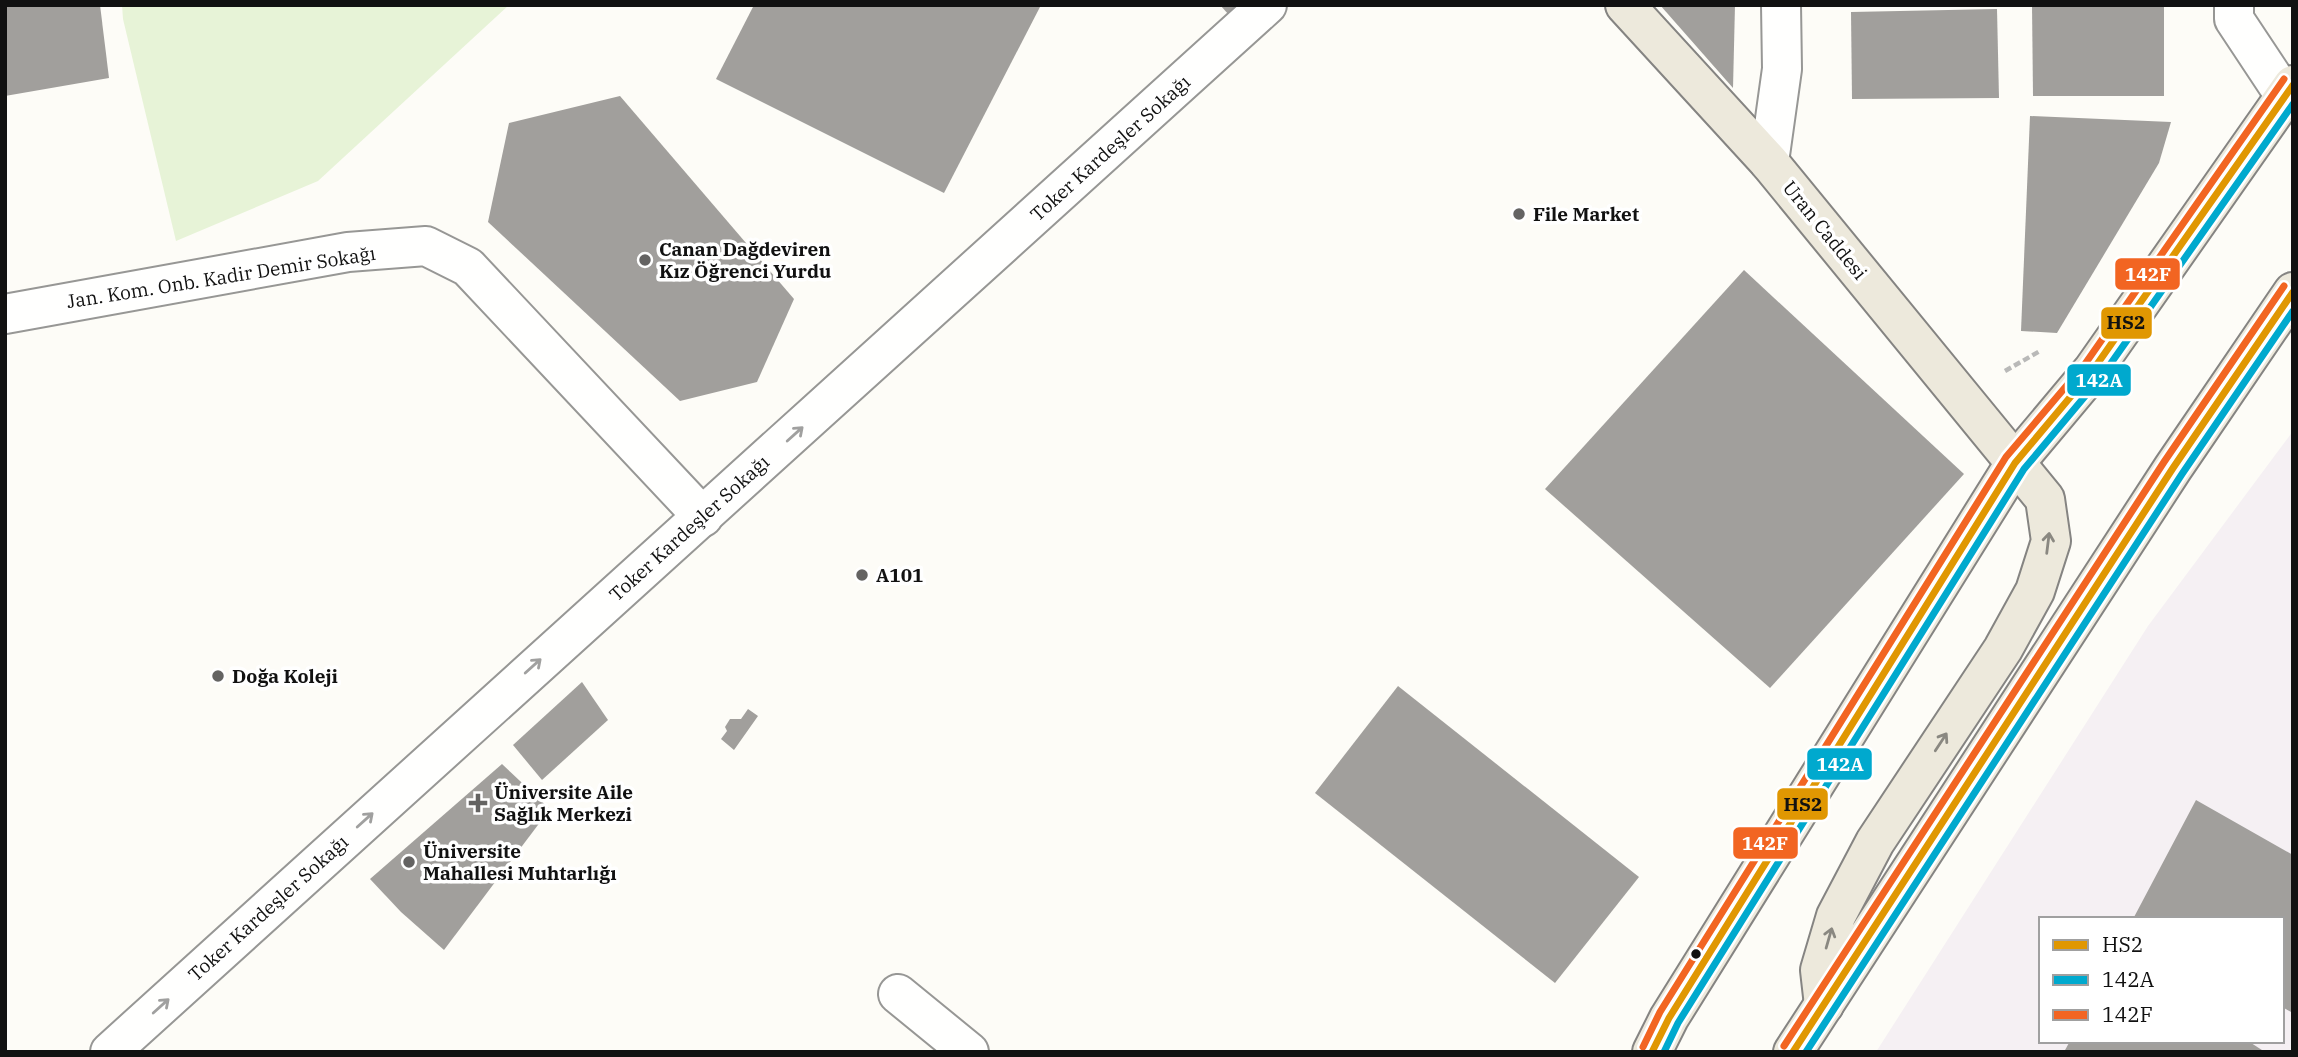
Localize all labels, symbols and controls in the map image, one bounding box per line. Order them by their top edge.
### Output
street label: Toker Kardeşler Sokağı [1025,70,1195,226]
street label: Uran Caddesi [1778,176,1872,284]
place label: File Market [1533,202,1639,226]
marker: File Market [1511,206,1527,222]
place label: Canan Dağdeviren Kız Öğrenci Yurdu [659,237,831,283]
street label: Jan. Kom. Onb. Kadir Demir Sokağı [65,241,377,313]
marker: Canan Dağdeviren Kız Öğrenci Yurdu [637,252,653,268]
line badge: 142F [2114,257,2181,291]
text: 142F [2125,262,2171,286]
line badge: HS2 [2100,306,2153,340]
text: HS2 [2107,310,2145,334]
line badge: 142A [2066,363,2132,397]
text: 142A [2075,368,2123,392]
one-way arrow [786,425,803,442]
street label: Toker Kardeşler Sokağı [604,450,774,606]
one-way arrow [2041,532,2054,555]
place label: A101 [876,563,923,587]
marker: A101 [854,567,870,583]
one-way arrow [524,658,541,675]
place label: Doğa Koleji [232,664,338,688]
marker: Doğa Koleji [210,668,226,684]
one-way arrow [1935,732,1949,752]
line badge: 142A [1806,747,1873,781]
text: 142A [1816,752,1864,776]
place label: Üniversite Aile Sağlık Merkezi [494,780,633,826]
line badge: HS2 [1776,787,1829,821]
text: HS2 [1784,792,1822,816]
marker: Üniversite Aile Sağlık Merkezi [468,793,488,813]
one-way arrow [356,811,373,828]
line badge: 142F [1732,826,1799,860]
street label: Toker Kardeşler Sokağı [183,830,353,986]
text: 142F [1742,831,1788,855]
place label: Üniversite Mahallesi Muhtarlığı [423,839,617,885]
marker: Üniversite Mahallesi Muhtarlığı [401,854,417,870]
legend [2039,917,2284,1043]
one-way arrow [1824,928,1837,950]
text: HS2 [2102,930,2143,958]
unlabelled marker [1689,947,1703,961]
text: 142A [2102,965,2155,993]
one-way arrow [152,998,170,1014]
text: 142F [2102,1000,2153,1028]

